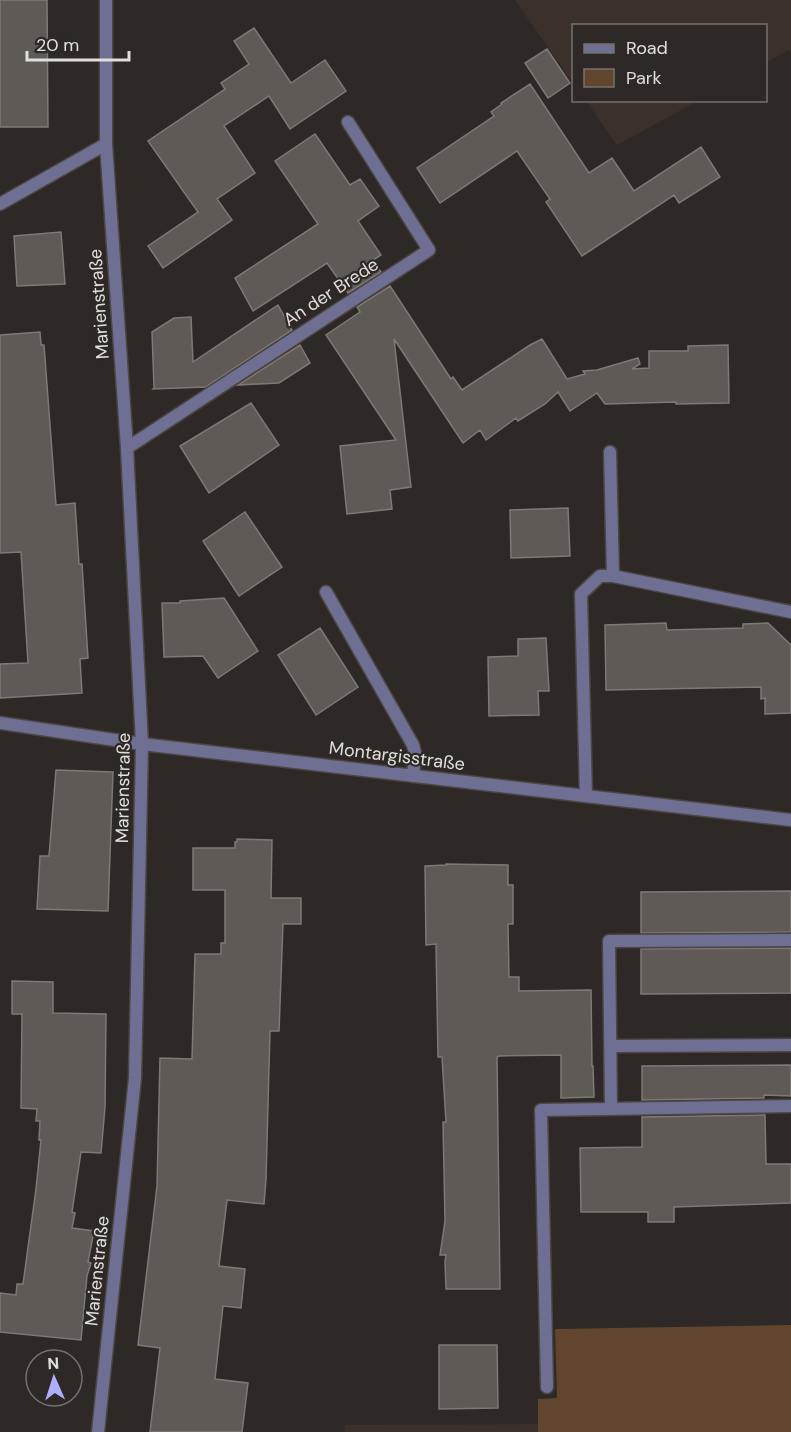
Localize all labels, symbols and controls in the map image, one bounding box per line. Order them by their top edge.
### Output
scale bar [27,24,129,62]
legend [572,24,767,102]
text: 20 m [36,33,79,57]
text: Road [626,36,668,60]
text: Park [626,66,662,90]
street label: Marienstraße [83,248,115,360]
street label: An der Brede [279,252,383,332]
street label: Marienstraße [110,733,136,843]
street label: Montargisstraße [328,736,466,776]
street label: Marienstraße [79,1215,115,1327]
north arrow [24,1348,84,1408]
text: N [47,1353,60,1374]

